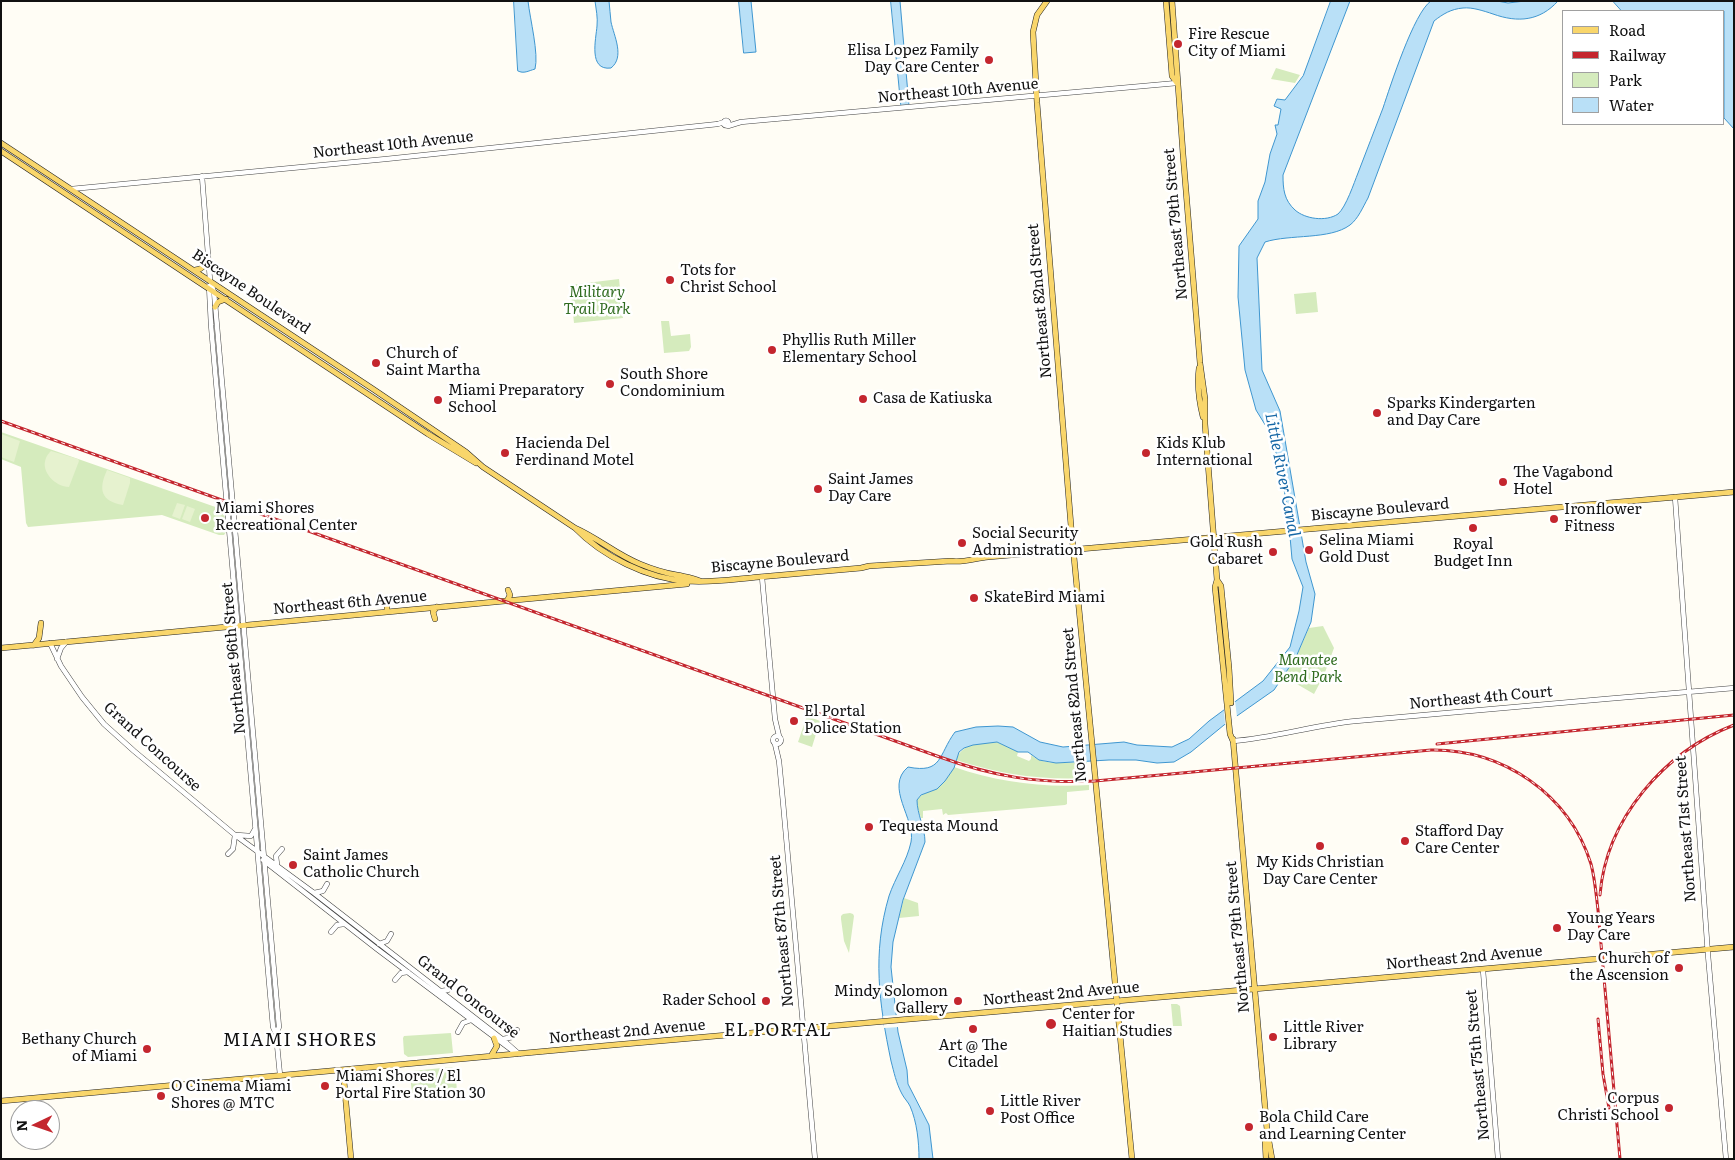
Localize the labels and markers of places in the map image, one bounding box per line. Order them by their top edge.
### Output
place label: Fire Rescue City of Miami [1188,26,1286,61]
marker: Fire Rescue City of Miami [1172,38,1184,50]
place label: Elisa Lopez Family Day Care Center [847,42,979,77]
marker: Elisa Lopez Family Day Care Center [983,54,995,66]
place label: Tots for Christ School [680,262,776,297]
marker: Tots for Christ School [664,274,676,286]
place label: Phyllis Ruth Miller Elementary School [782,332,917,367]
marker: Phyllis Ruth Miller Elementary School [766,344,778,356]
place label: Church of Saint Martha [386,345,480,380]
marker: Church of Saint Martha [370,357,382,369]
place label: South Shore Condominium [620,366,725,401]
marker: South Shore Condominium [604,378,616,390]
place label: Miami Preparatory School [448,382,584,417]
place label: Casa de Katiuska [873,390,992,408]
marker: Casa de Katiuska [857,393,869,405]
marker: Miami Preparatory School [432,394,444,406]
place label: Sparks Kindergarten and Day Care [1387,395,1536,430]
marker: Sparks Kindergarten and Day Care [1371,407,1383,419]
place label: Hacienda Del Ferdinand Motel [515,435,634,470]
place label: Kids Klub International [1156,435,1253,470]
marker: Hacienda Del Ferdinand Motel [499,447,511,459]
marker: Kids Klub International [1140,447,1152,459]
place label: The Vagabond Hotel [1513,464,1613,499]
place label: Saint James Day Care [828,471,913,506]
marker: The Vagabond Hotel [1497,476,1509,488]
marker: Saint James Day Care [812,483,824,495]
place label: Miami Shores Recreational Center [215,500,357,535]
place label: Ironflower Fitness [1564,501,1642,536]
marker: Miami Shores Recreational Center [199,512,211,524]
marker: Ironflower Fitness [1548,513,1560,525]
marker: Royal Budget Inn [1467,522,1479,534]
place label: Social Security Administration [972,525,1083,560]
place label: Selina Miami Gold Dust [1319,532,1414,567]
place label: Gold Rush Cabaret [1190,534,1263,569]
place label: Royal Budget Inn [1433,536,1513,571]
marker: Social Security Administration [956,537,968,549]
marker: Selina Miami Gold Dust [1303,544,1315,556]
marker: Gold Rush Cabaret [1267,546,1279,558]
place label: SkateBird Miami [984,589,1105,607]
marker: SkateBird Miami [968,592,980,604]
place label: El Portal Police Station [804,703,902,738]
marker: El Portal Police Station [788,715,800,727]
place label: Tequesta Mound [879,818,998,836]
marker: Tequesta Mound [863,821,875,833]
place label: Stafford Day Care Center [1415,823,1504,858]
marker: Stafford Day Care Center [1399,835,1411,847]
marker: My Kids Christian Day Care Center [1314,840,1326,852]
place label: Saint James Catholic Church [303,847,420,882]
place label: My Kids Christian Day Care Center [1256,854,1384,889]
marker: Saint James Catholic Church [287,859,299,871]
place label: Young Years Day Care [1567,910,1655,945]
marker: Young Years Day Care [1551,922,1563,934]
place label: Church of the Ascension [1569,950,1669,985]
marker: Church of the Ascension [1673,962,1685,974]
place label: Mindy Solomon Gallery [834,983,948,1018]
place label: Rader School [662,992,756,1010]
marker: Rader School [760,995,772,1007]
marker: Mindy Solomon Gallery [952,995,964,1007]
place label: Center for Haitian Studies [1062,1006,1172,1041]
marker: Center for Haitian Studies [1044,1017,1058,1031]
place label: Little River Library [1283,1019,1364,1054]
marker: Art @ The Citadel [967,1023,979,1035]
place label: Bethany Church of Miami [21,1031,137,1066]
marker: Little River Library [1267,1031,1279,1043]
place label: Art @ The Citadel [939,1037,1007,1072]
marker: Bethany Church of Miami [141,1043,153,1055]
place label: Miami Shores / El Portal Fire Station 30 [335,1068,485,1103]
place label: O Cinema Miami Shores @ MTC [171,1078,291,1113]
marker: Miami Shores / El Portal Fire Station 30 [319,1080,331,1092]
marker: O Cinema Miami Shores @ MTC [155,1090,167,1102]
place label: Corpus Christi School [1558,1090,1659,1125]
place label: Little River Post Office [1000,1093,1081,1128]
marker: Corpus Christi School [1663,1102,1675,1114]
marker: Little River Post Office [984,1105,996,1117]
place label: Bola Child Care and Learning Center [1259,1109,1406,1144]
marker: Bola Child Care and Learning Center [1243,1121,1255,1133]

